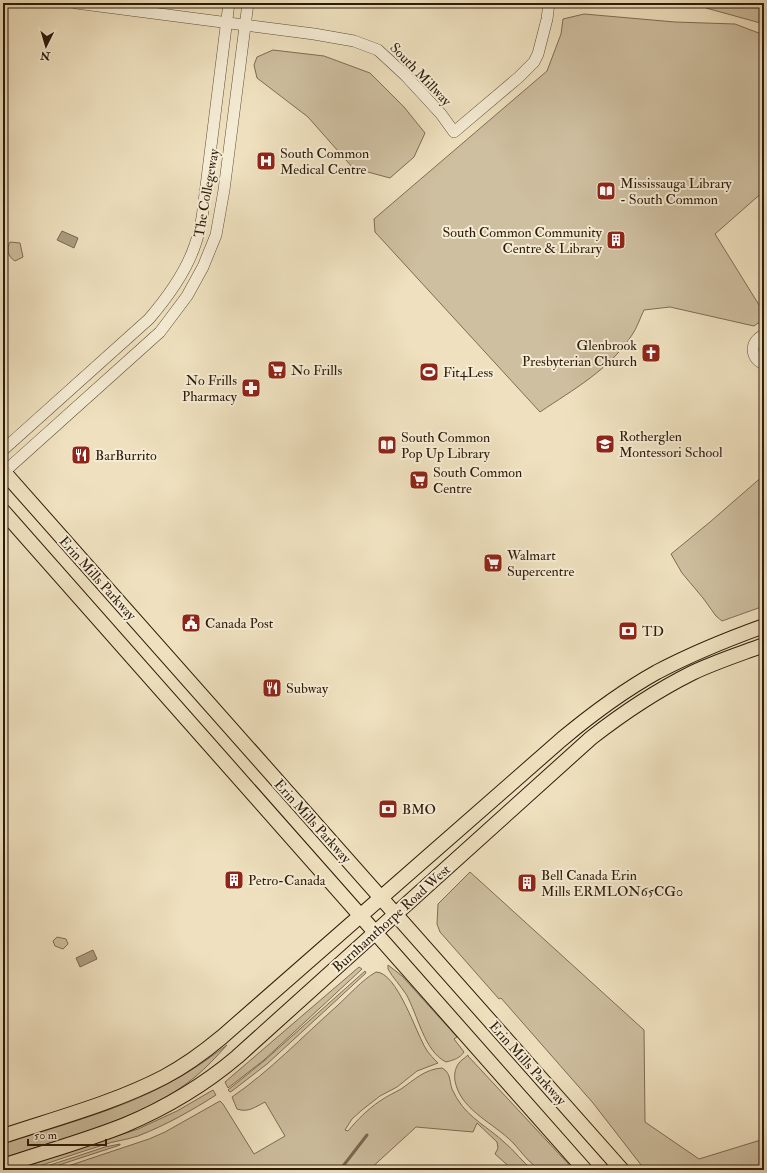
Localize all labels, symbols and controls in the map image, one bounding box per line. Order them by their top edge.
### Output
north arrow [26,26,66,66]
street label: South Millway [386,39,456,111]
text: N [39,48,52,62]
place label: South Common Medical Centre [280,145,369,178]
street label: The Collegeway [190,147,224,239]
hospital icon: South Common Medical Centre [255,150,277,172]
place label: Mississauga Library - South Common [620,175,733,208]
library icon: Mississauga Library - South Common [595,180,617,202]
place label: South Common Community Centre & Library [442,224,603,258]
building icon: South Common Community Centre & Library [605,229,627,251]
place label: Glenbrook Presbyterian Church [522,337,638,371]
church icon: Glenbrook Presbyterian Church [640,342,662,364]
supermarket icon: No Frills [266,359,288,381]
sports icon: Fit4Less [418,361,440,383]
place label: No Frills [291,362,342,379]
place label: Fit4Less [443,364,493,381]
place label: No Frills Pharmacy [182,372,238,406]
pharmacy icon: No Frills Pharmacy [240,377,262,399]
place label: Rotherglen Montessori School [619,428,723,461]
place label: South Common Pop Up Library [401,429,491,463]
school or university icon: Rotherglen Montessori School [594,433,616,455]
library icon: South Common Pop Up Library [376,434,398,456]
restaurant icon: BarBurrito [70,444,92,466]
place label: BarBurrito [95,447,157,464]
place label: South Common Centre [433,464,522,497]
supermarket icon: South Common Centre [408,469,430,491]
street label: Erin Mills Parkway [55,533,140,625]
place label: Walmart Supercentre [506,547,574,581]
supermarket icon: Walmart Supercentre [482,552,504,574]
public building icon: Canada Post [180,612,202,634]
place label: Canada Post [205,615,274,632]
bank icon: TD [617,620,639,642]
place label: TD [642,623,664,640]
restaurant icon: Subway [261,677,283,699]
place label: Subway [286,680,329,698]
street label: Erin Mills Parkway [270,776,355,868]
bank icon: BMO [377,798,399,820]
place label: BMO [402,801,436,818]
street label: Burnhamthorpe Road West [329,861,455,977]
place label: Bell Canada Erin Mills ERMLON65CG0 [541,867,683,900]
building icon: Petro-Canada [223,869,245,891]
place label: Petro-Canada [248,872,326,889]
building icon: Bell Canada Erin Mills ERMLON65CG0 [516,872,538,894]
street label: Erin Mills Parkway [485,1018,570,1110]
scale bar [28,1121,106,1147]
text: 50 m [34,1128,58,1143]

